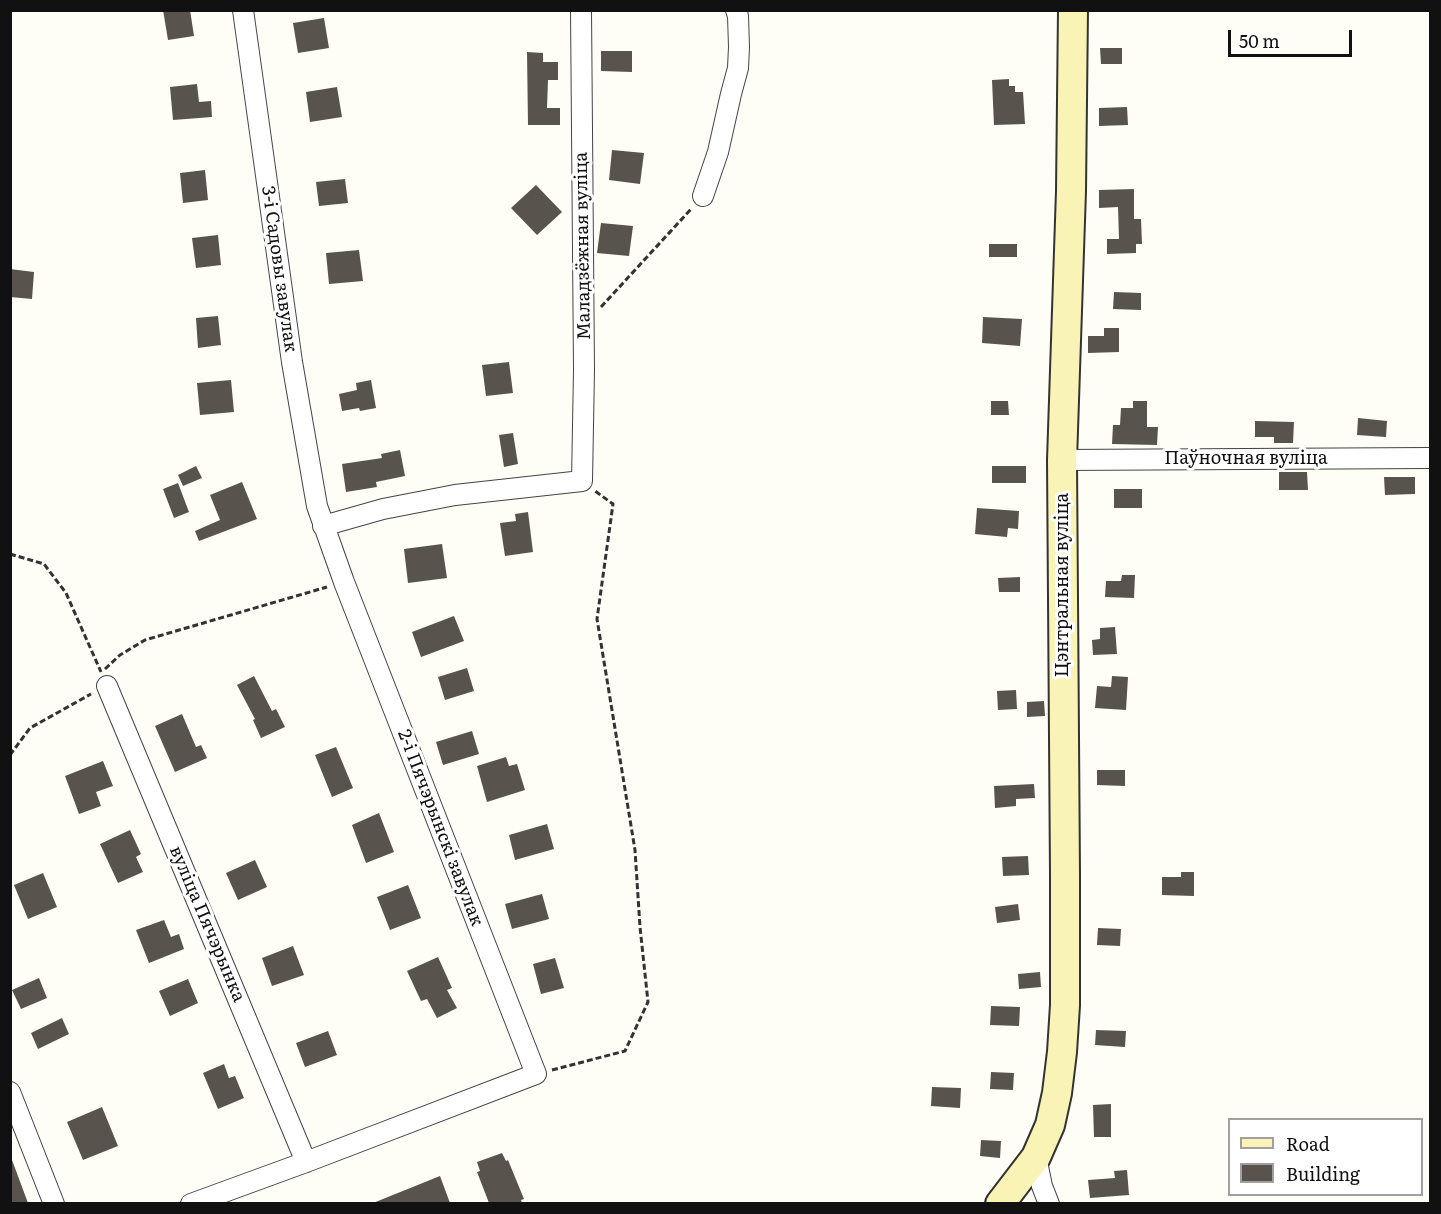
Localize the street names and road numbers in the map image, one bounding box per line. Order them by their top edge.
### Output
street label: Маладзёжная вуліца [571,152,595,340]
street label: 3-і Садовы завулак [257,184,301,354]
street label: Паўночная вуліца [1164,448,1328,470]
street label: Цэнтральная вуліца [1052,493,1074,677]
street label: 2-і Пячэрынскі завулак [393,727,487,929]
street label: вуліца Пячэрынка [164,843,250,1005]

